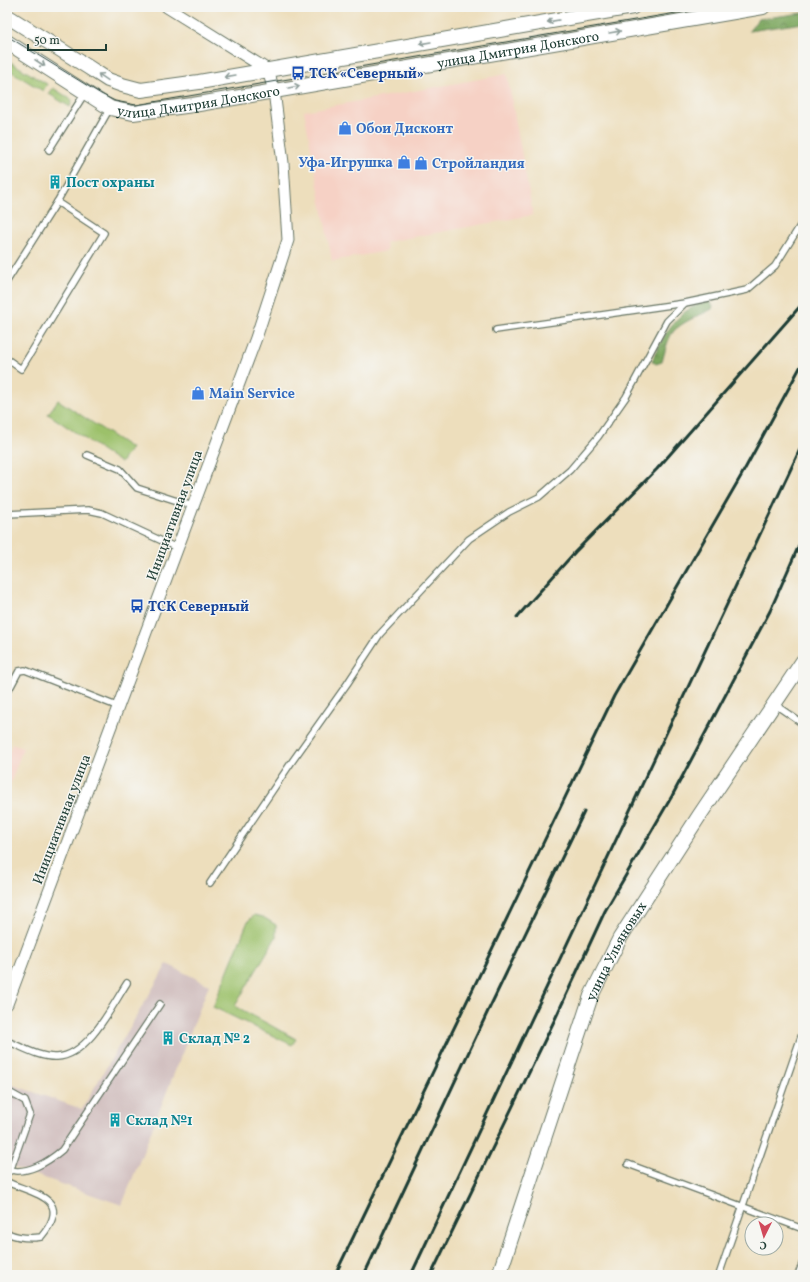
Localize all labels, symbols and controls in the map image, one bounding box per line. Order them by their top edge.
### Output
one-way arrow [547,17,560,25]
scale bar [28,26,106,52]
street label: улица Дмитрия Донского [436,27,601,74]
one-way arrow [608,28,621,36]
text: 50 m [34,33,60,49]
one-way arrow [419,39,432,47]
one-way arrow [34,59,45,67]
bus stop icon: ТСК «Северный» [290,65,306,81]
place label: ТСК «Северный» [309,65,424,84]
one-way arrow [98,73,109,81]
one-way arrow [224,73,237,81]
street label: улица Дмитрия Донского [115,82,281,124]
one-way arrow [287,83,300,91]
shop icon: Обои Дисконт [337,120,353,136]
place label: Обои Дисконт [356,120,453,139]
place label: Уфа-Игрушка [298,154,393,173]
shop icon: Уфа-Игрушка [396,154,412,170]
shop icon: Стройландия [413,155,429,171]
place label: Стройландия [432,155,525,174]
building icon: Пост охраны [47,174,63,190]
place label: Пост охраны [66,174,155,193]
shop icon: Main Service [190,385,206,401]
place label: Main Service [209,385,295,404]
street label: Инициативная улица [143,447,208,584]
bus stop icon: ТСК Северный [129,598,145,614]
place label: ТСК Северный [148,598,249,617]
street label: Инициативная улица [29,752,96,887]
street label: улица Ульяновых [582,898,652,1004]
building icon: Склад № 2 [160,1030,176,1046]
place label: Склад № 2 [179,1030,250,1049]
building icon: Склад №1 [107,1112,123,1128]
place label: Склад №1 [126,1112,193,1131]
north arrow [744,1216,784,1256]
text: С [759,1237,767,1252]

